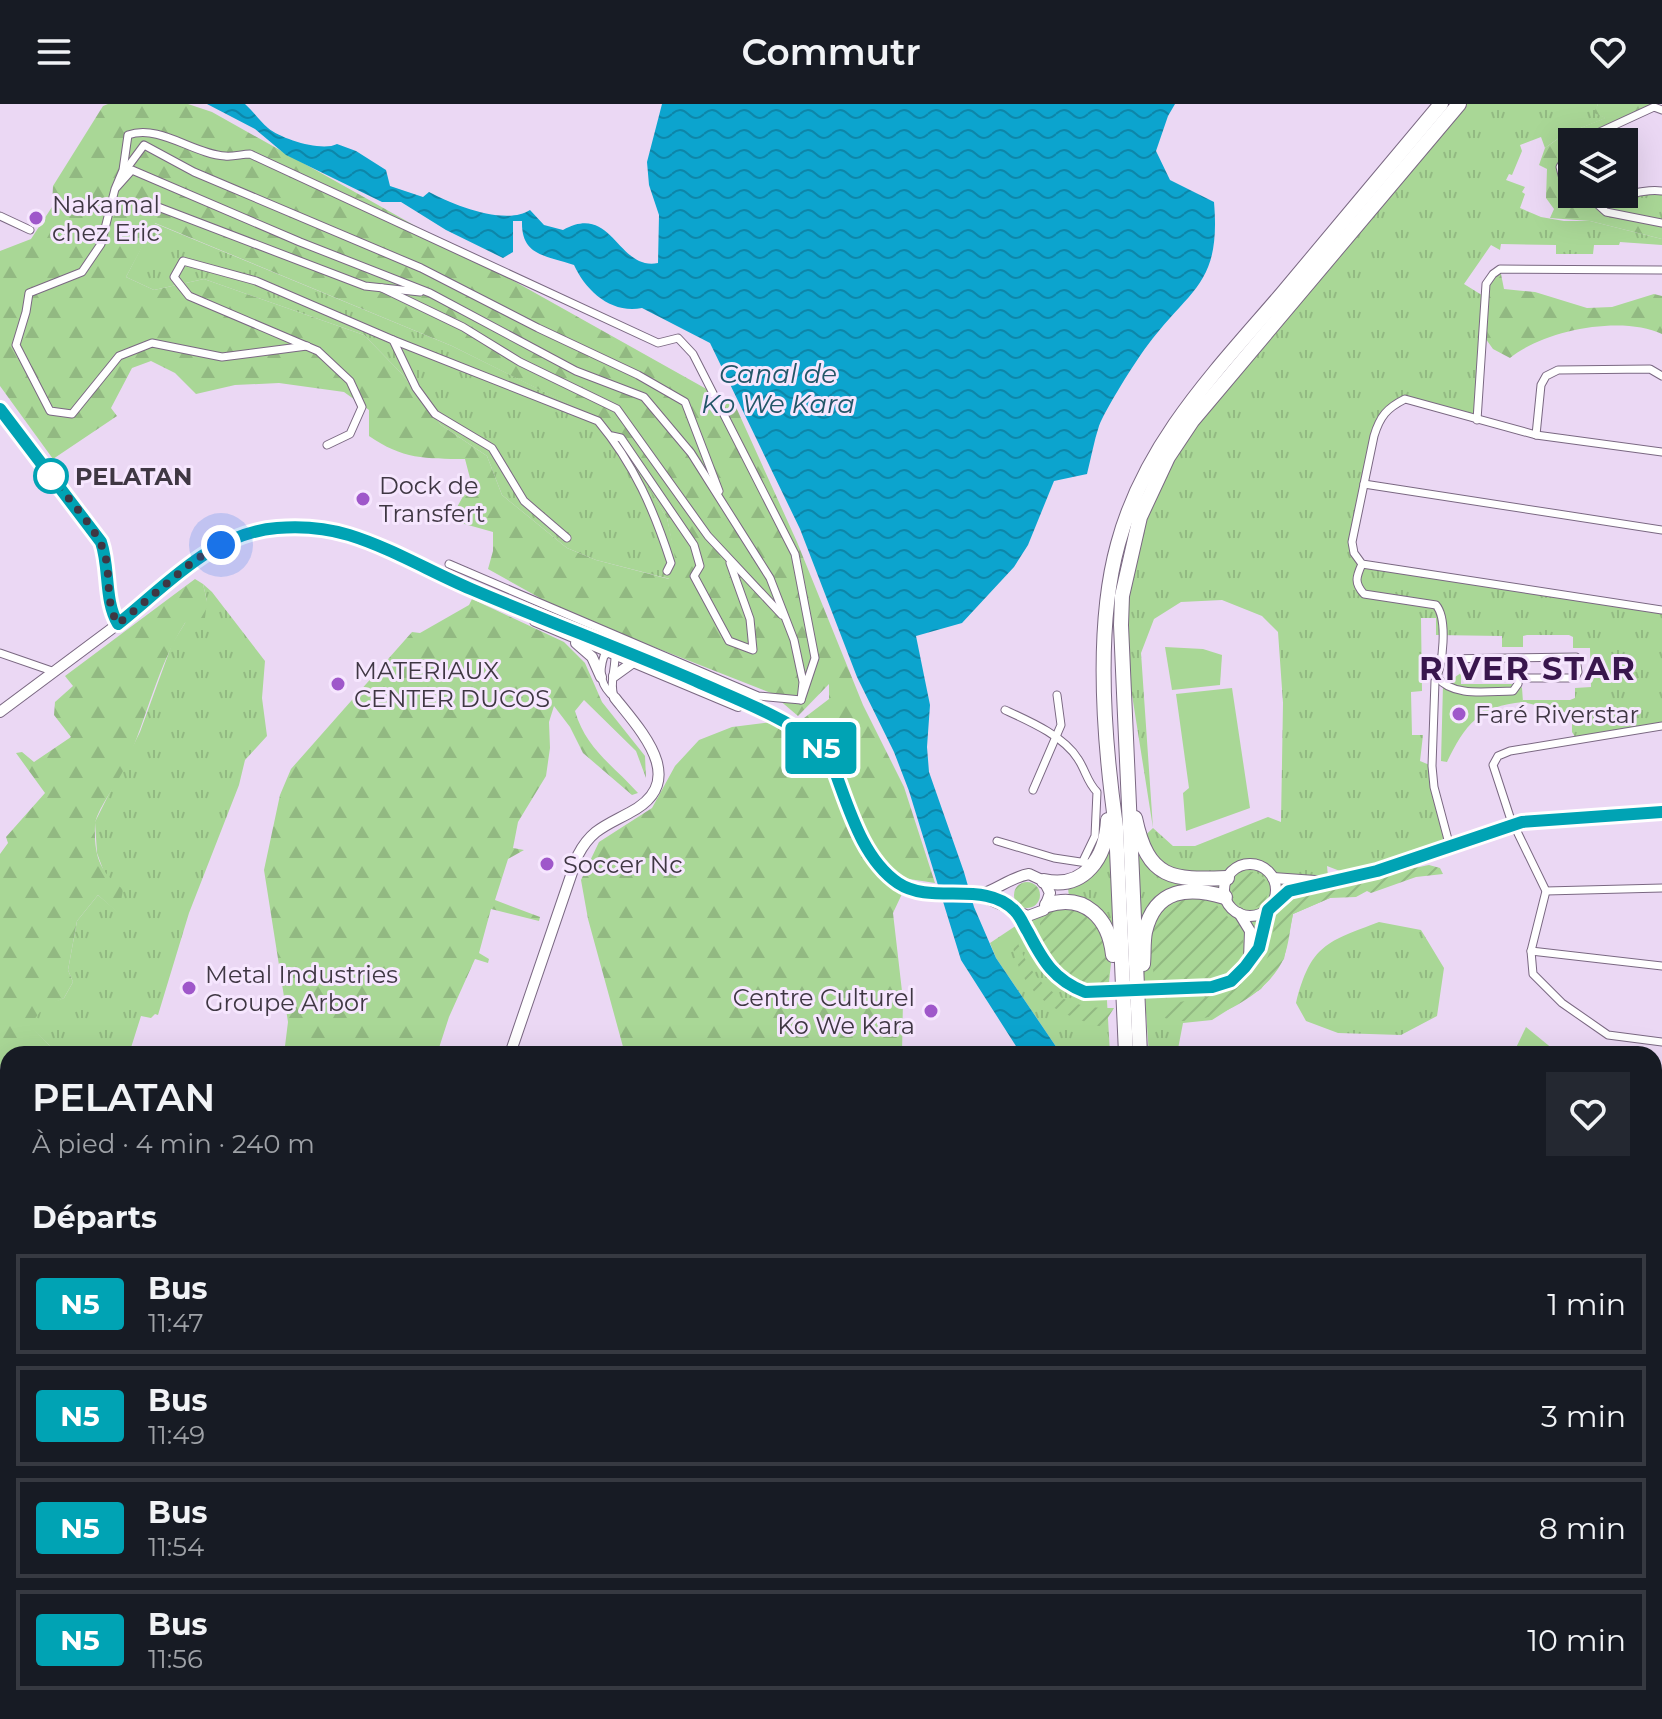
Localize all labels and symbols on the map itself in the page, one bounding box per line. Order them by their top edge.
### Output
place label: Nakamal chez Eric [52,190,160,247]
marker: Nakamal chez Eric [27,209,45,227]
water label: Canal de Ko We Kara [701,358,855,420]
marker: PELATAN [34,459,68,493]
place label: PELATAN [75,462,192,491]
place label: Dock de Transfert [379,471,486,528]
marker: Dock de Transfert [354,490,372,508]
your location [201,525,241,565]
district label: RIVER STAR [1419,649,1637,688]
place label: MATERIAUX CENTER DUCOS [354,656,550,713]
marker: MATERIAUX CENTER DUCOS [329,675,347,693]
place label: Faré Riverstar [1475,700,1639,729]
marker: Faré Riverstar [1450,705,1468,723]
line badge: N5 [785,722,857,774]
place label: Soccer Nc [563,850,683,879]
marker: Soccer Nc [538,855,556,873]
place label: Metal Industries Groupe Arbor [205,960,398,1017]
marker: Metal Industries Groupe Arbor [180,979,198,997]
place label: Centre Culturel Ko We Kara [733,983,915,1040]
marker: Centre Culturel Ko We Kara [922,1002,940,1020]

